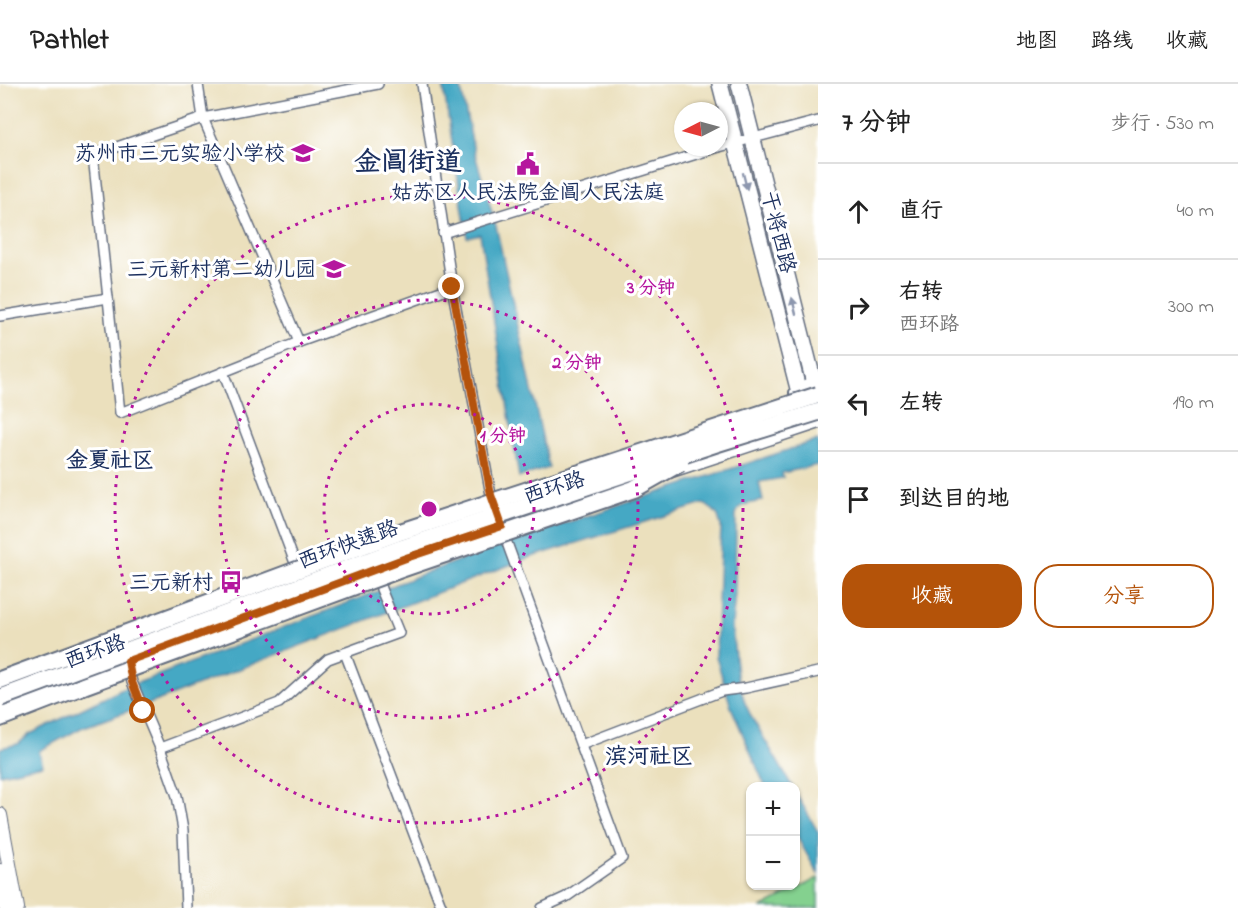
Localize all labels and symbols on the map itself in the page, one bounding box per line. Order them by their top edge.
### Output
north arrow [674,102,728,156]
place label: 苏州市三元实验小学校 [75,140,285,170]
school or university icon: 苏州市三元实验小学校 [290,140,316,166]
district label: 金阊街道 [354,144,462,183]
public building icon: 姑苏区人民法院金阊人民法庭 [515,151,541,177]
one-way arrow [741,173,750,191]
place label: 姑苏区人民法院金阊人民法庭 [392,179,665,209]
street label: 干将西路 [752,188,802,277]
place label: 三元新村第二幼儿园 [127,256,316,286]
school or university icon: 三元新村第二幼儿园 [321,256,347,282]
route end [438,273,464,299]
text: 3 分钟 [626,276,675,302]
one-way arrow [789,296,799,315]
text: 2 分钟 [551,351,602,377]
text: 1 分钟 [480,424,526,450]
district label: 金夏社区 [66,446,154,478]
street label: 西环路 [520,465,589,513]
centre of rings [419,499,439,519]
street label: 西环快速路 [294,514,403,578]
place label: 三元新村 [129,569,213,599]
bus stop icon: 三元新村 [218,569,244,595]
street label: 西环路 [61,628,130,678]
route start [129,697,155,723]
district label: 滨河社区 [605,742,693,774]

